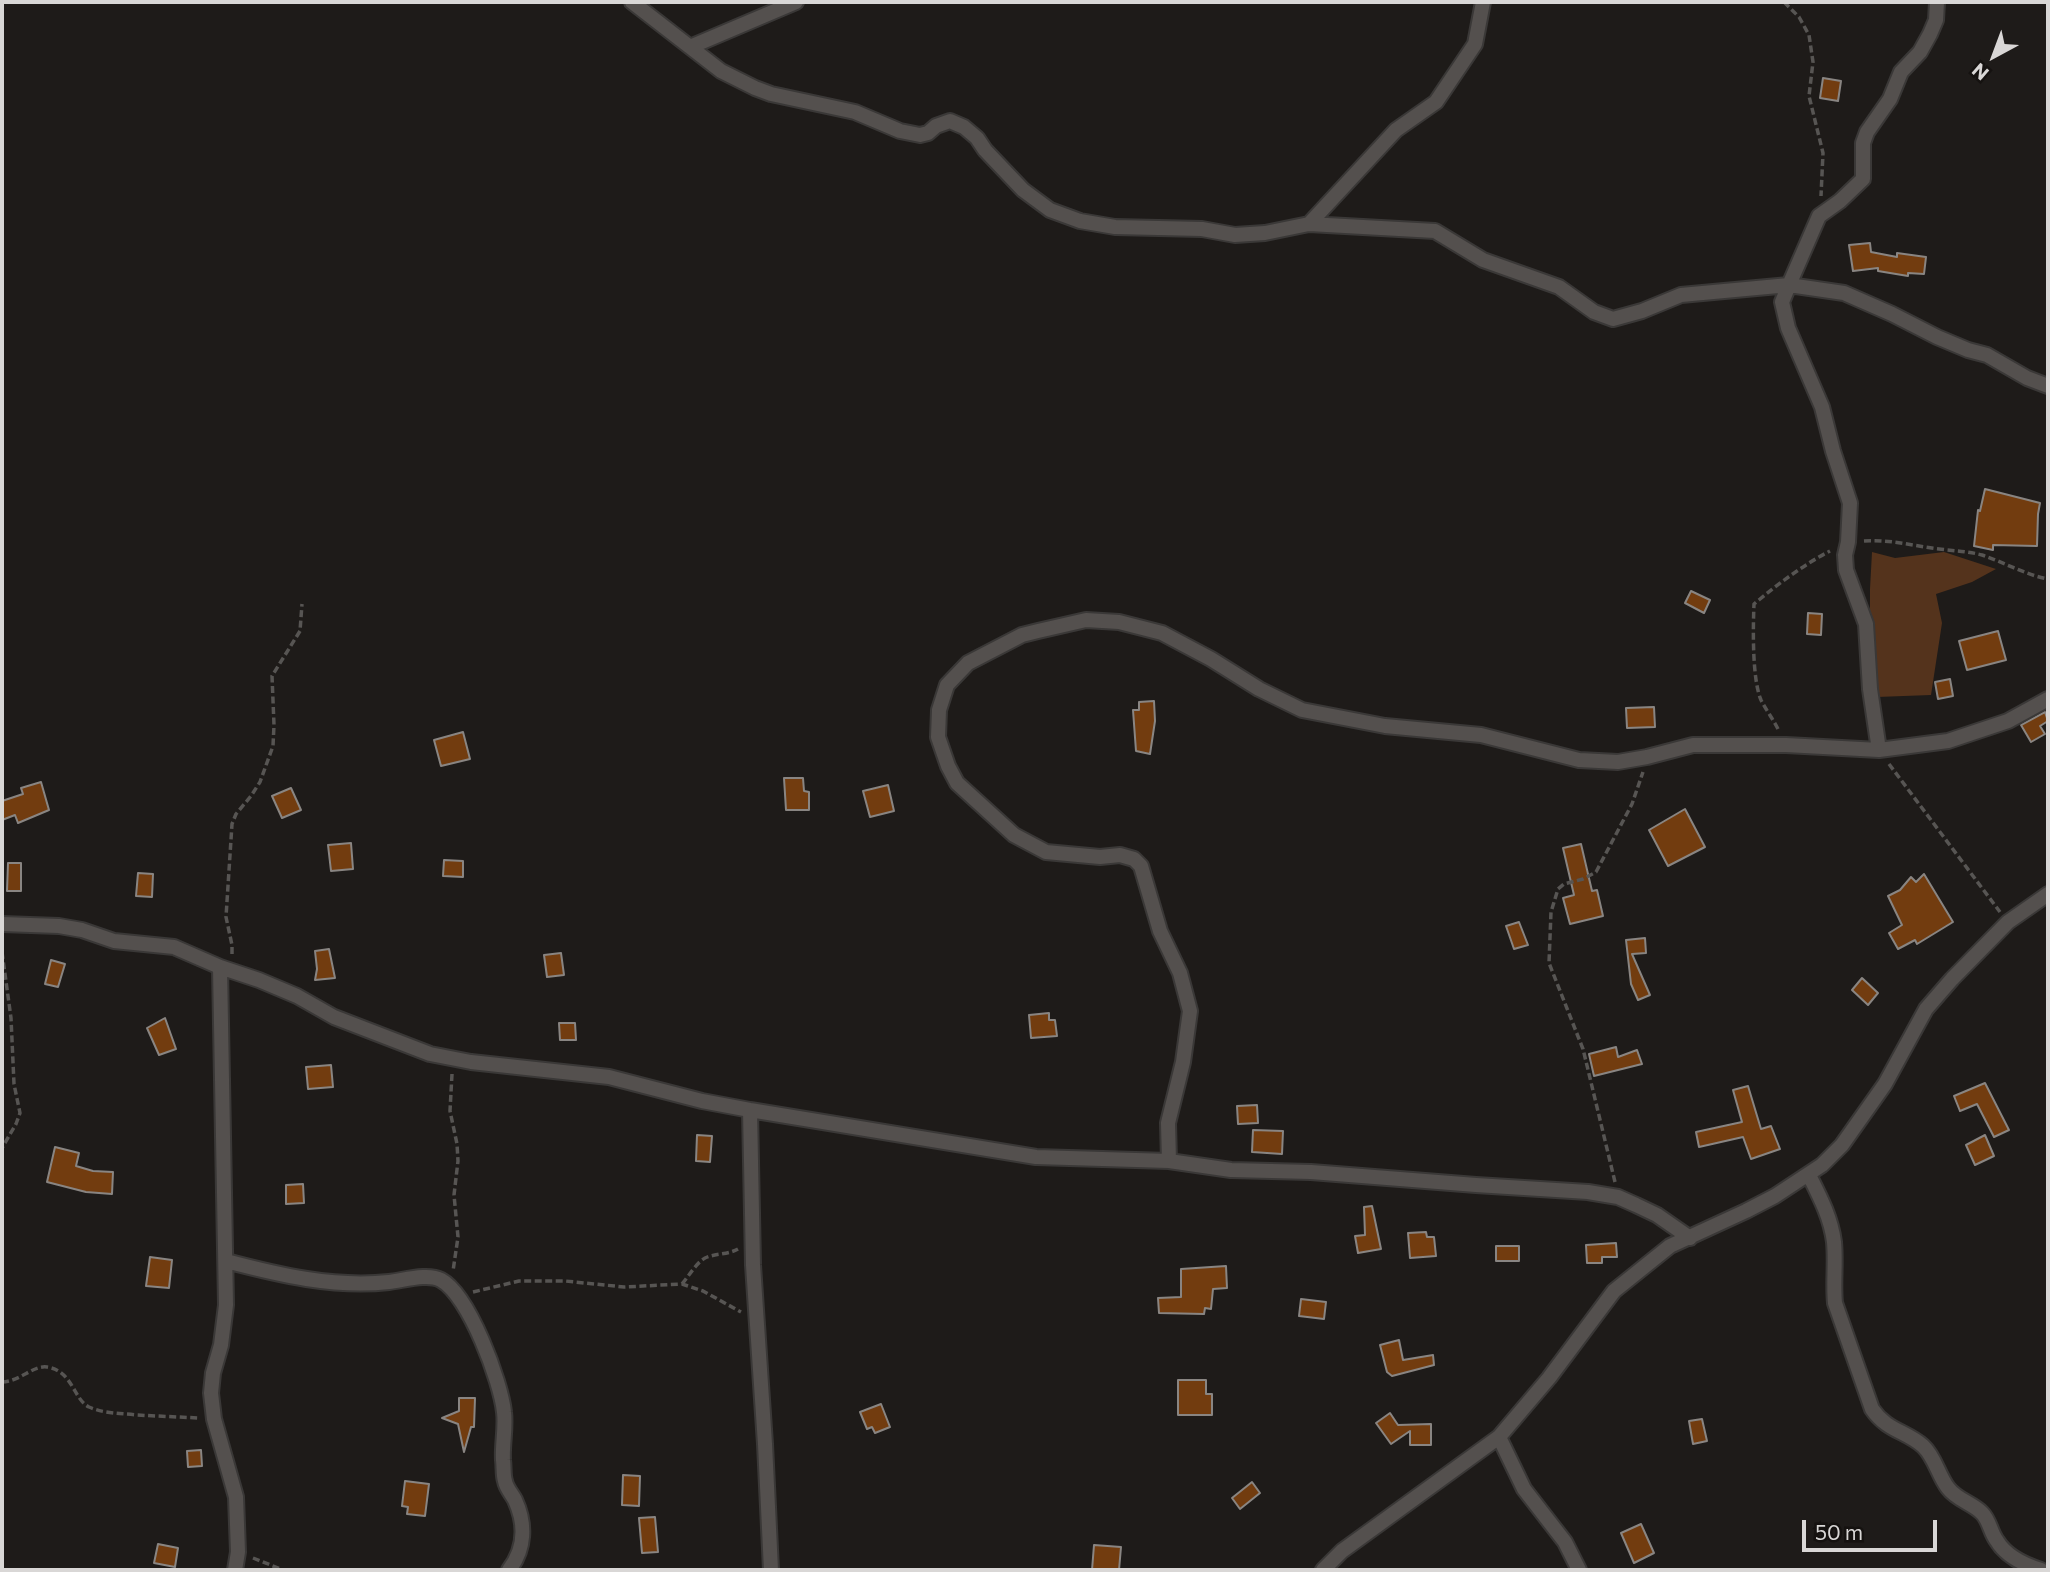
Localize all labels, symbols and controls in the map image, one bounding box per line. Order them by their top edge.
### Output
north arrow [1959,21,2029,91]
text: N [1967,59,1993,86]
scale bar [1805,1506,1940,1550]
text: 50 m [1815,1519,1863,1544]

